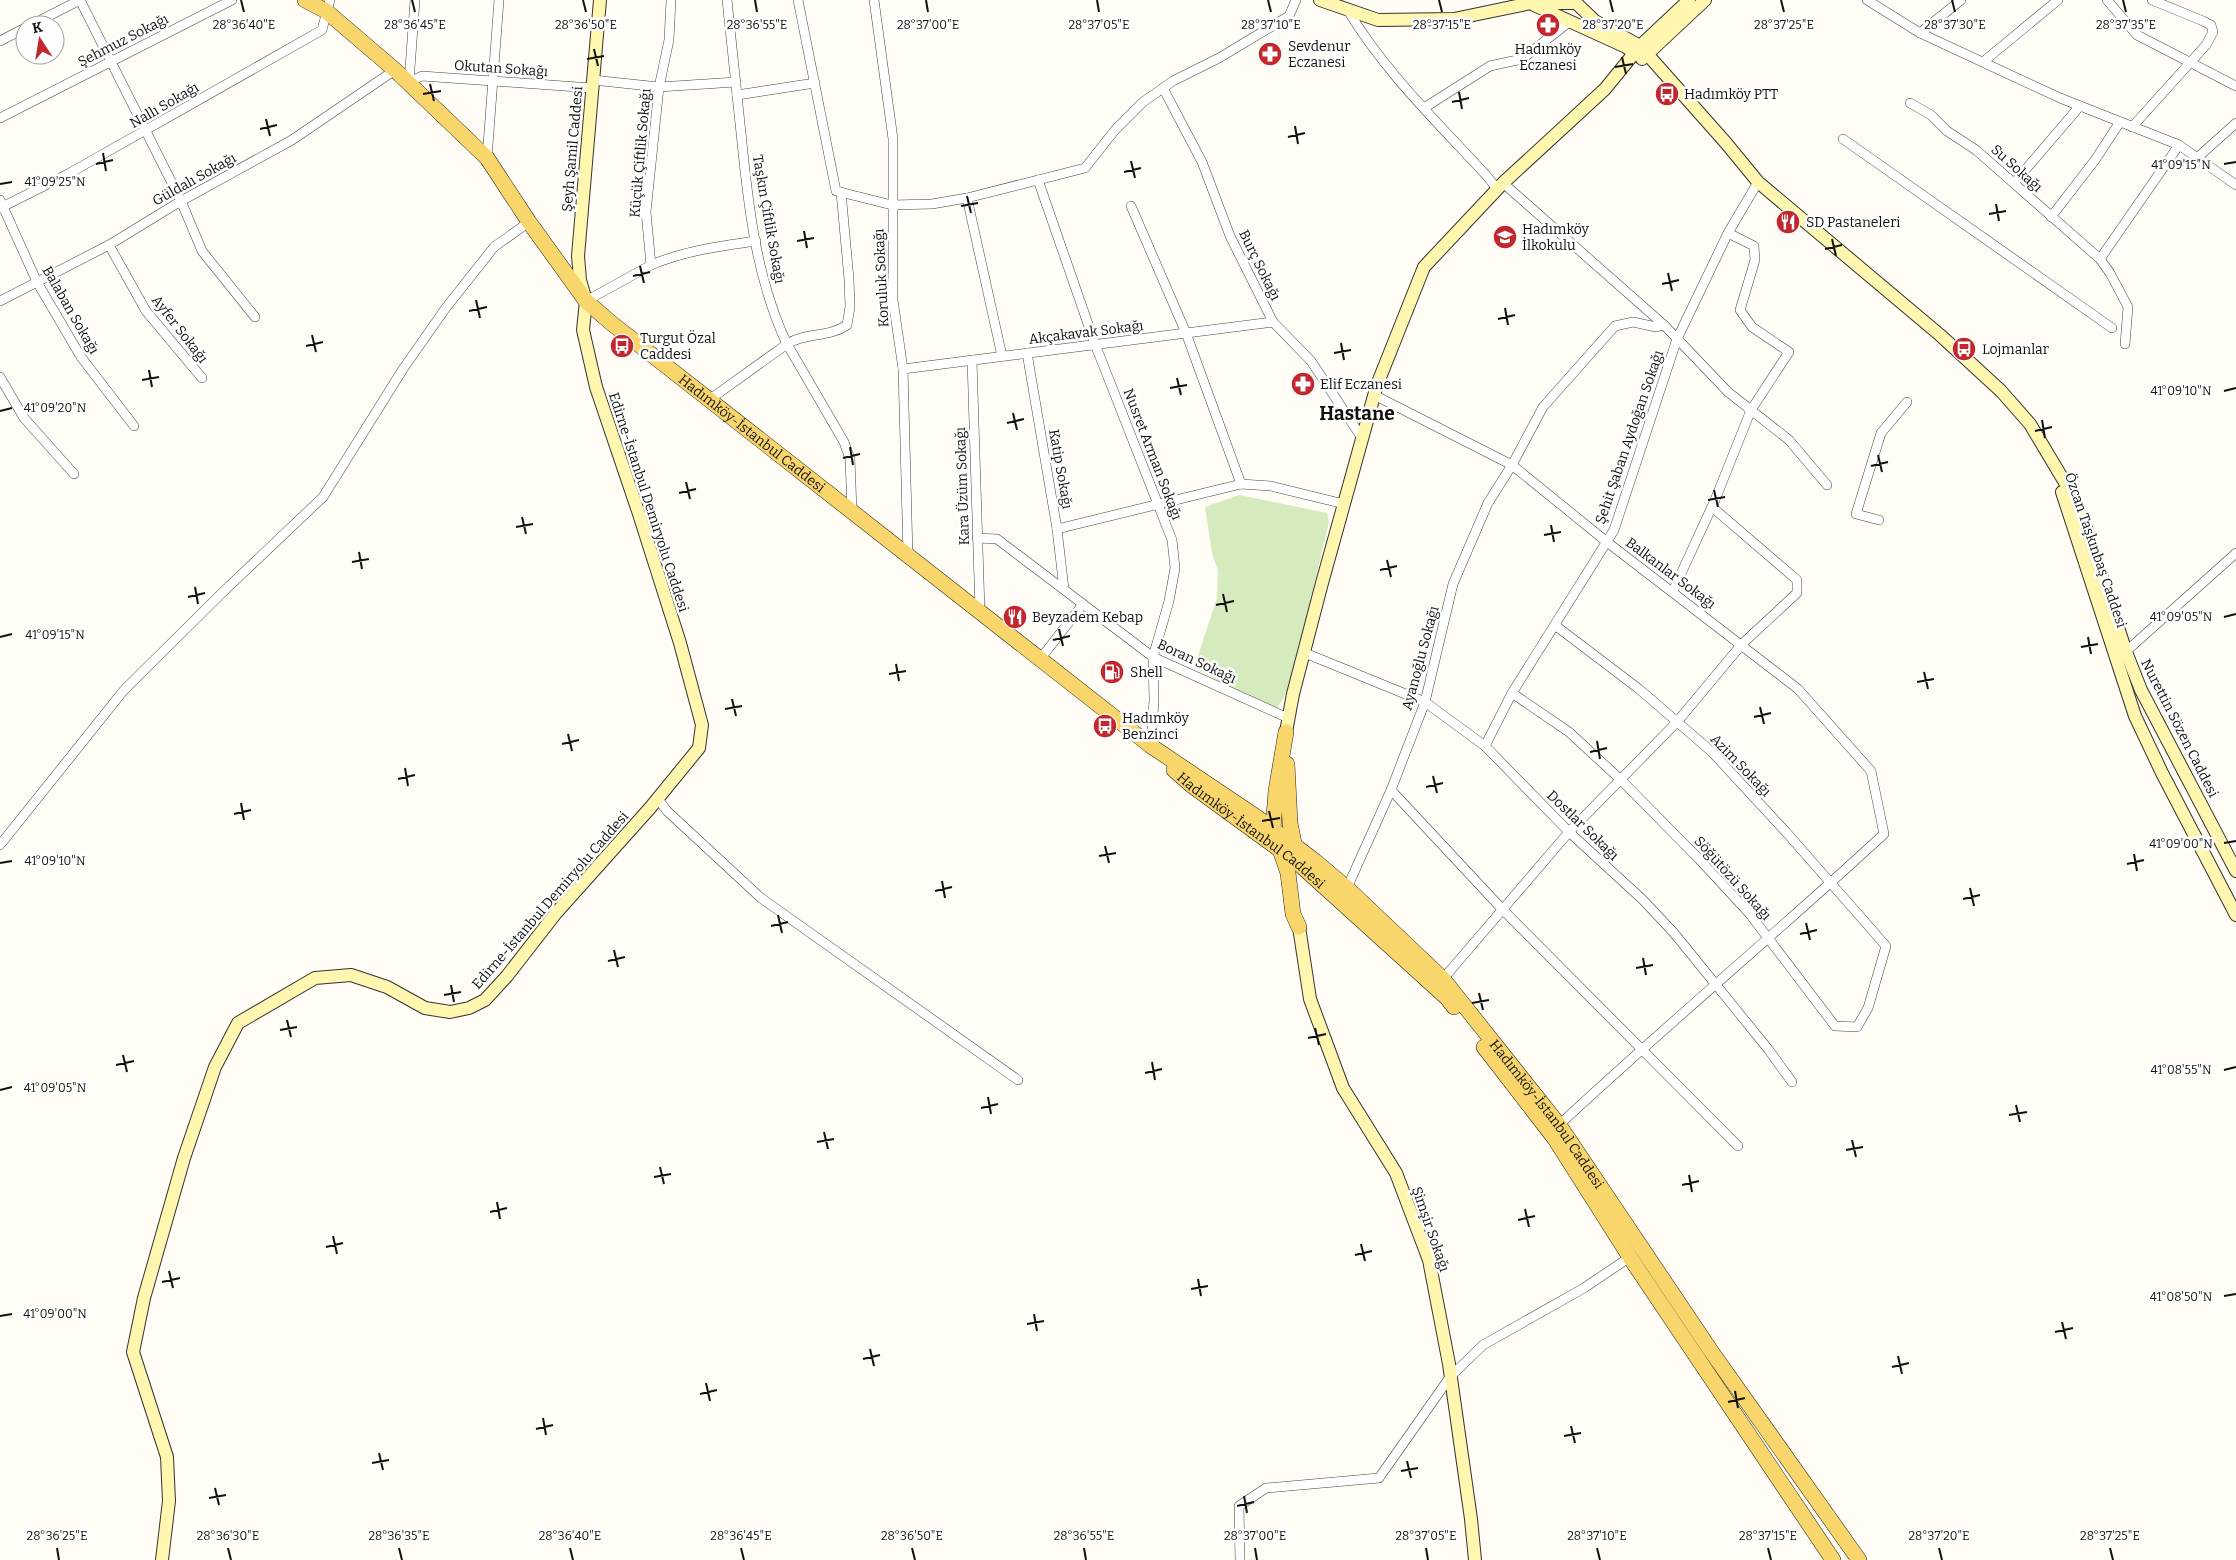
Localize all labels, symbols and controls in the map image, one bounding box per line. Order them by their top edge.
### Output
street label: Şehmuz Sokağı [75,10,171,71]
pharmacy icon: Hadımköy Eczanesi [1535,12,1561,38]
north arrow [15,15,65,65]
text: K [31,18,44,37]
text: 28°36'40"E [213,18,275,32]
text: 28°36'45"E [384,18,446,32]
text: 28°36'50"E [555,18,617,32]
text: 28°36'55"E [727,18,787,32]
text: 28°37'00"E [897,18,959,32]
text: 28°37'05"E [1069,18,1129,32]
text: 28°37'10"E [1241,18,1301,32]
text: 28°37'15"E [1413,18,1471,32]
text: 28°37'20"E [1582,18,1644,32]
text: 28°37'25"E [1754,18,1814,32]
text: 28°37'30"E [1924,18,1986,32]
text: 28°37'35"E [2096,18,2156,32]
place label: Sevdenur Eczanesi [1288,38,1350,71]
pharmacy icon: Sevdenur Eczanesi [1257,41,1283,67]
place label: Hadımköy Eczanesi [1514,41,1582,74]
street label: Okutan Sokağı [453,57,549,80]
street label: Nallı Sokağı [127,79,202,132]
bus stop icon: Hadımköy PTT [1654,81,1680,107]
street label: Şeyh Şamil Caddesi [559,86,586,213]
place label: Hadımköy PTT [1684,86,1778,103]
street label: Küçük Çiftlik Sokağı [626,88,655,218]
street label: Su Sokağı [1988,141,2046,196]
street label: Güldalı Sokağı [149,149,239,209]
street label: Taşkın Çiftlik Sokağı [749,153,788,285]
text: 41°09'15"N [2151,158,2211,172]
text: 41°09'25"N [24,175,86,189]
restaurant icon: SD Pastaneleri [1775,209,1801,235]
place label: SD Pastaneleri [1806,214,1900,231]
place label: Hadımköy İlkokulu [1522,221,1590,254]
school or university icon: Hadımköy İlkokulu [1492,224,1518,250]
street label: Burç Sokağı [1235,227,1284,303]
street label: Koruluk Sokağı [870,228,893,328]
street label: Balaban Sokağı [39,263,103,357]
street label: Ayfer Sokağı [148,292,211,367]
street label: Akçakavak Sokağı [1028,317,1144,348]
place label: Turgut Özal Caddesi [640,330,716,363]
bus stop icon: Turgut Özal Caddesi [609,333,635,359]
bus stop icon: Lojmanlar [1951,336,1977,362]
place label: Lojmanlar [1982,341,2049,358]
street label: Şehit Şaban Aydoğan Sokağı [1592,348,1667,526]
street label: Hadımköy-İstanbul Caddesi [675,371,828,496]
pharmacy icon: Elif Eczanesi [1290,371,1316,397]
place label: Elif Eczanesi [1320,376,1402,393]
text: 41°09'10"N [2151,384,2212,398]
street label: Nusret Arman Sokağı [1120,386,1185,522]
street label: Edirne-İstanbul Demiryolu Caddesi [605,390,692,614]
text: 41°09'20"N [24,401,87,415]
district label: Hastane [1319,402,1395,425]
street label: Kara Üzüm Sokağı [952,427,973,545]
street label: Katip Sokağı [1045,428,1076,510]
street label: Özcan Taşkınbaş Caddesi [2061,470,2130,630]
street label: Balkanlar Sokağı [1622,534,1719,613]
restaurant icon: Beyzadem Kebap [1002,604,1028,630]
street label: Ayanoğlu Sokağı [1398,604,1443,712]
place label: Beyzadem Kebap [1032,609,1143,626]
text: 41°09'05"N [2150,610,2213,624]
text: 41°09'15"N [25,628,85,642]
street label: Boran Sokağı [1155,636,1239,687]
street label: Nurettin Sözen Caddesi [2137,656,2222,800]
fuel station icon: Shell [1099,659,1125,685]
place label: Shell [1130,664,1163,681]
place label: Hadımköy Benzinci [1122,710,1190,743]
bus stop icon: Hadımköy Benzinci [1092,713,1118,739]
street label: Azim Sokağı [1707,731,1775,800]
street label: Hadımköy-İstanbul Caddesi [1173,769,1328,892]
street label: Dostlar Sokağı [1543,787,1622,864]
street label: Edirne-İstanbul Demiryolu Caddesi [468,808,632,993]
street label: Söğütözü Sokağı [1690,833,1775,924]
text: 41°09'00"N [2149,837,2213,851]
text: 41°09'10"N [25,854,86,868]
street label: Hadımköy-İstanbul Caddesi [1486,1036,1607,1192]
text: 41°08'55"N [2150,1063,2212,1077]
text: 41°09'05"N [24,1081,87,1095]
street label: Şimşir Sokağı [1408,1184,1453,1274]
text: 41°08'50"N [2150,1290,2213,1304]
text: 41°09'00"N [23,1307,87,1321]
text: 28°36'25"E [27,1529,87,1543]
text: 28°36'30"E [197,1529,259,1543]
text: 28°36'35"E [368,1529,430,1543]
text: 28°36'40"E [539,1529,601,1543]
text: 28°36'45"E [710,1529,772,1543]
text: 28°36'50"E [881,1529,943,1543]
text: 28°36'55"E [1054,1529,1114,1543]
text: 28°37'00"E [1224,1529,1286,1543]
text: 28°37'05"E [1396,1529,1456,1543]
text: 28°37'10"E [1567,1529,1627,1543]
text: 28°37'15"E [1739,1529,1797,1543]
text: 28°37'20"E [1908,1529,1970,1543]
text: 28°37'25"E [2080,1529,2140,1543]

